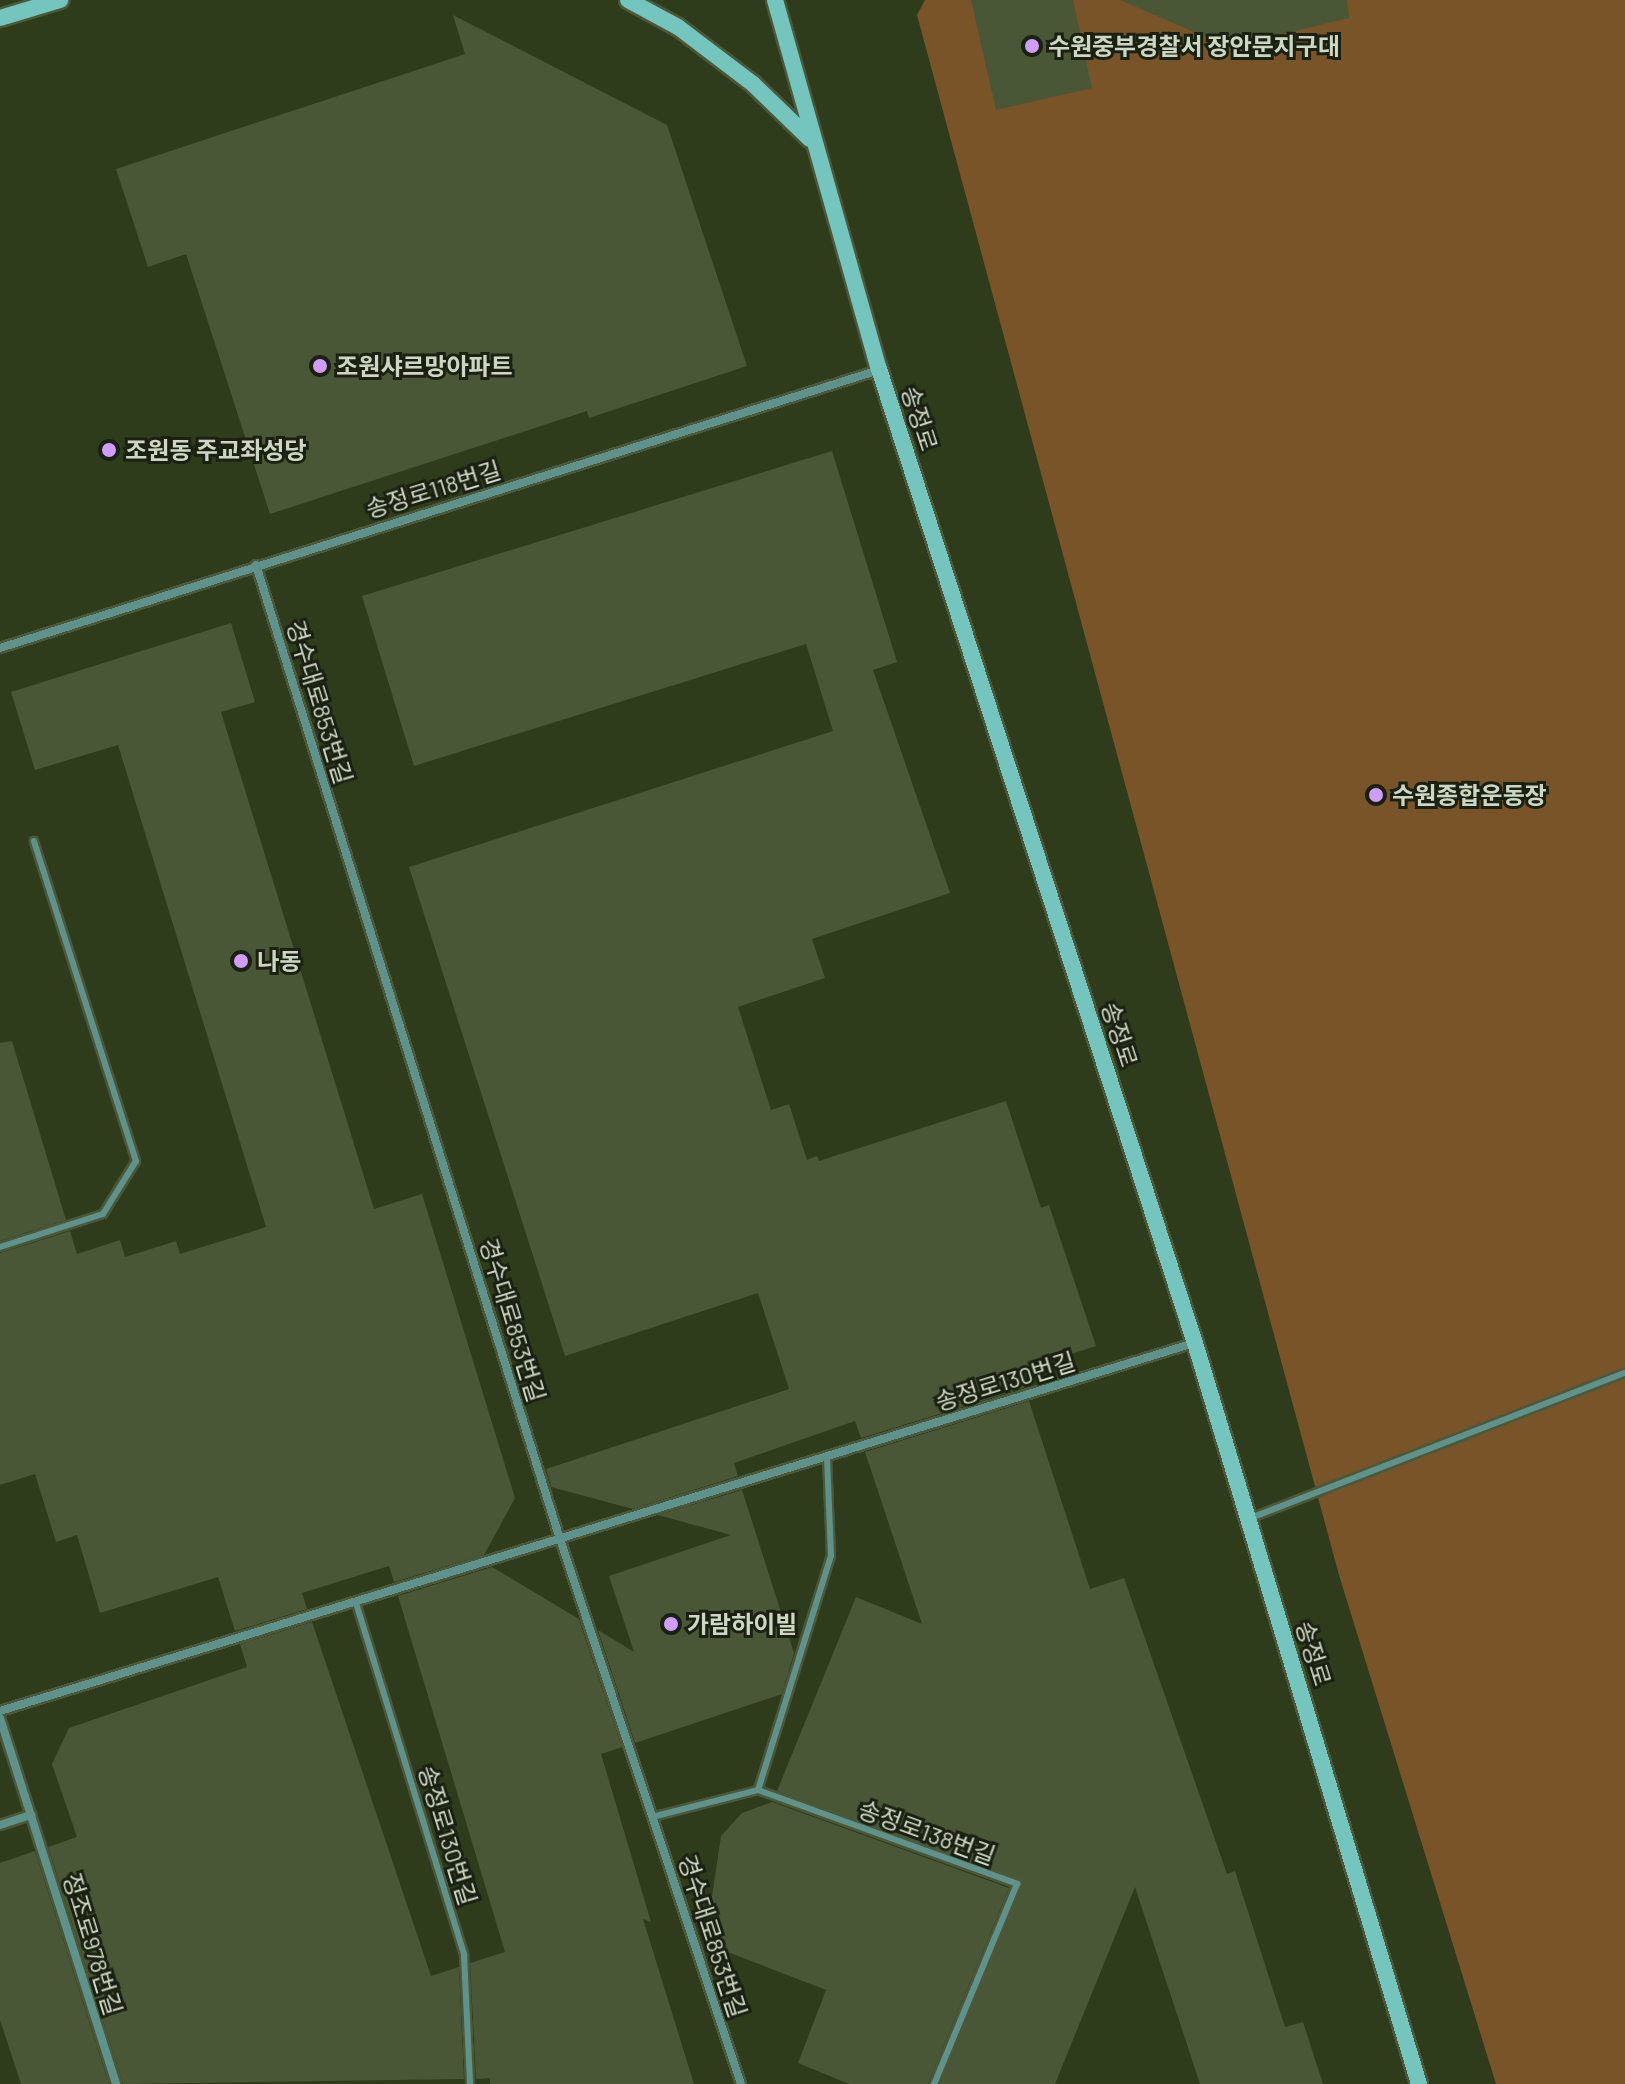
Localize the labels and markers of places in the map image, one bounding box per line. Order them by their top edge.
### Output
place label: 수원중부경찰서 장안문지구대 [1048,32,1340,60]
marker: 수원중부경찰서 장안문지구대 [1023,37,1041,55]
place label: 조원샤르망아파트 [336,352,513,380]
marker: 조원샤르망아파트 [311,357,329,375]
place label: 조원동 주교좌성당 [125,436,306,464]
marker: 조원동 주교좌성당 [100,441,118,459]
place label: 수원종합운동장 [1392,781,1547,809]
marker: 수원종합운동장 [1367,786,1385,804]
place label: 나동 [257,947,301,975]
marker: 나동 [232,952,250,970]
place label: 가람하이빌 [687,1610,797,1638]
marker: 가람하이빌 [662,1615,680,1633]

